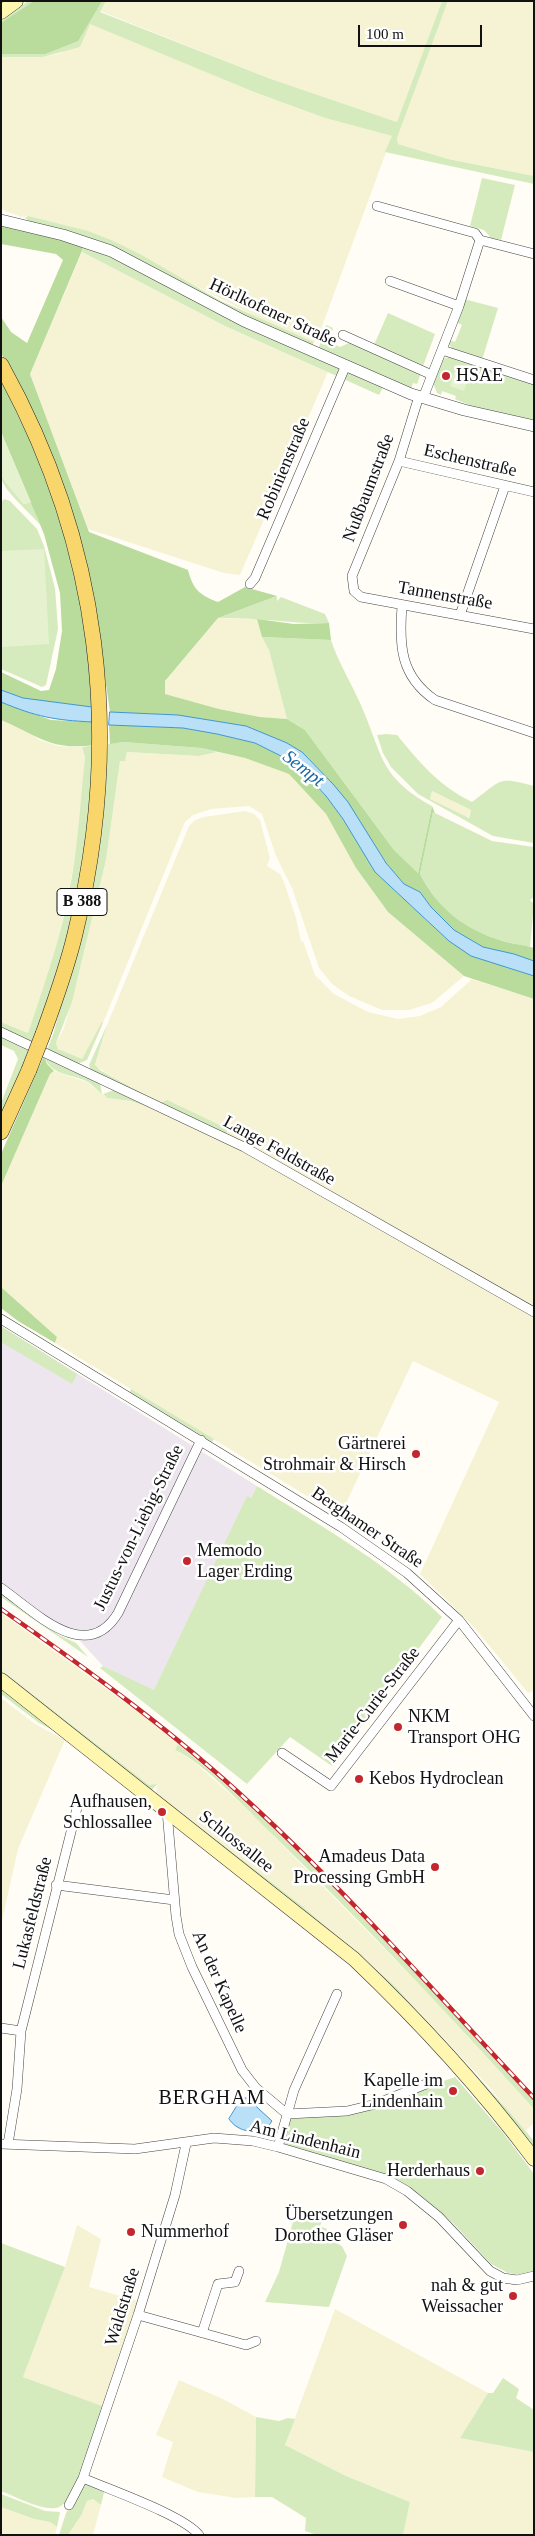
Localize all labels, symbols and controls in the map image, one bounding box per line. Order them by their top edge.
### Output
scale bar [360,15,484,47]
text: 100 m [366,26,404,42]
street label: Hörlkofener Straße [206,274,340,352]
place label: HSAE [456,365,503,387]
marker: HSAE [440,370,452,382]
street label: Robinienstraße [253,415,315,523]
street label: Nußbaumstraße [338,431,400,545]
street label: Eschenstraße [421,440,519,482]
street label: Tannenstraße [396,577,494,615]
water label: Sempt [278,746,328,792]
road number: B 388 [57,889,107,916]
street label: Lange Feldstraße [219,1111,339,1191]
place label: Gärtnerei Strohmair & Hirsch [263,1433,406,1476]
street label: Justus-von-Liebig-Straße [89,1441,189,1615]
marker: Gärtnerei Strohmair & Hirsch [410,1448,422,1460]
street label: Berghamer Straße [307,1483,427,1573]
place label: Memodo Lager Erding [197,1540,292,1582]
marker: Memodo Lager Erding [181,1555,193,1567]
street label: Marie-Curie-Straße [321,1643,425,1767]
place label: NKM Transport OHG [408,1706,521,1748]
marker: NKM Transport OHG [392,1721,404,1733]
place label: Kebos Hydroclean [369,1768,503,1790]
marker: Kebos Hydroclean [353,1773,365,1785]
place label: Aufhausen, Schlossallee [63,1791,152,1834]
marker: Aufhausen, Schlossallee [156,1806,168,1818]
street label: Schlossallee [194,1806,278,1878]
place label: Amadeus Data Processing GmbH [294,1846,425,1888]
street label: Lukasfeldstraße [9,1855,57,1971]
marker: Amadeus Data Processing GmbH [429,1861,441,1873]
street label: An der Kapelle [187,1927,251,2037]
place label: Kapelle im Lindenhain [361,2070,443,2112]
marker: Kapelle im Lindenhain [447,2085,459,2097]
district label: BERGHAM [158,2087,266,2111]
street label: Am Lindenhain [247,2116,363,2164]
place label: Herderhaus [387,2160,470,2182]
marker: Herderhaus [474,2165,486,2177]
place label: Übersetzungen Dorothee Gläser [275,2204,393,2246]
marker: Übersetzungen Dorothee Gläser [397,2219,409,2231]
place label: Nummerhof [141,2221,229,2243]
marker: Nummerhof [125,2226,137,2238]
street label: Waldstraße [101,2265,145,2349]
place label: nah & gut Weissacher [421,2275,503,2318]
marker: nah & gut Weissacher [507,2290,519,2302]

